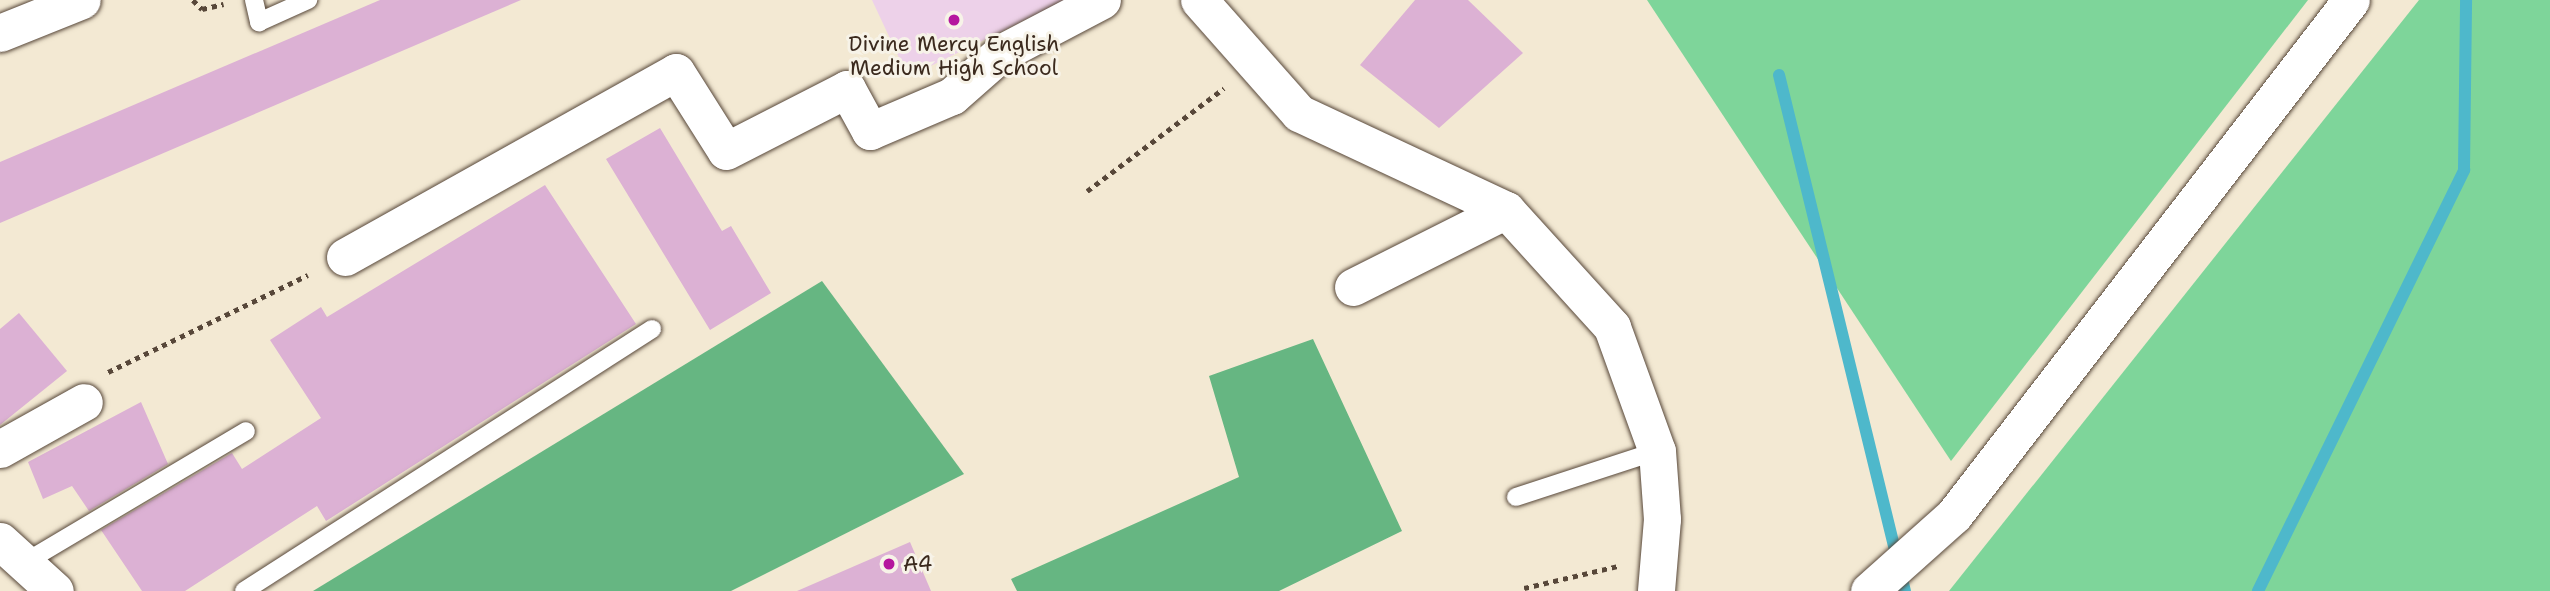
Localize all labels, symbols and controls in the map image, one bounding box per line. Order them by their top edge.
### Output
marker: Divine Mercy English Medium High School [946,12,962,28]
place label: Divine Mercy English Medium High School [849,31,1059,81]
place label: A4 [903,551,932,577]
marker: A4 [881,556,897,572]

